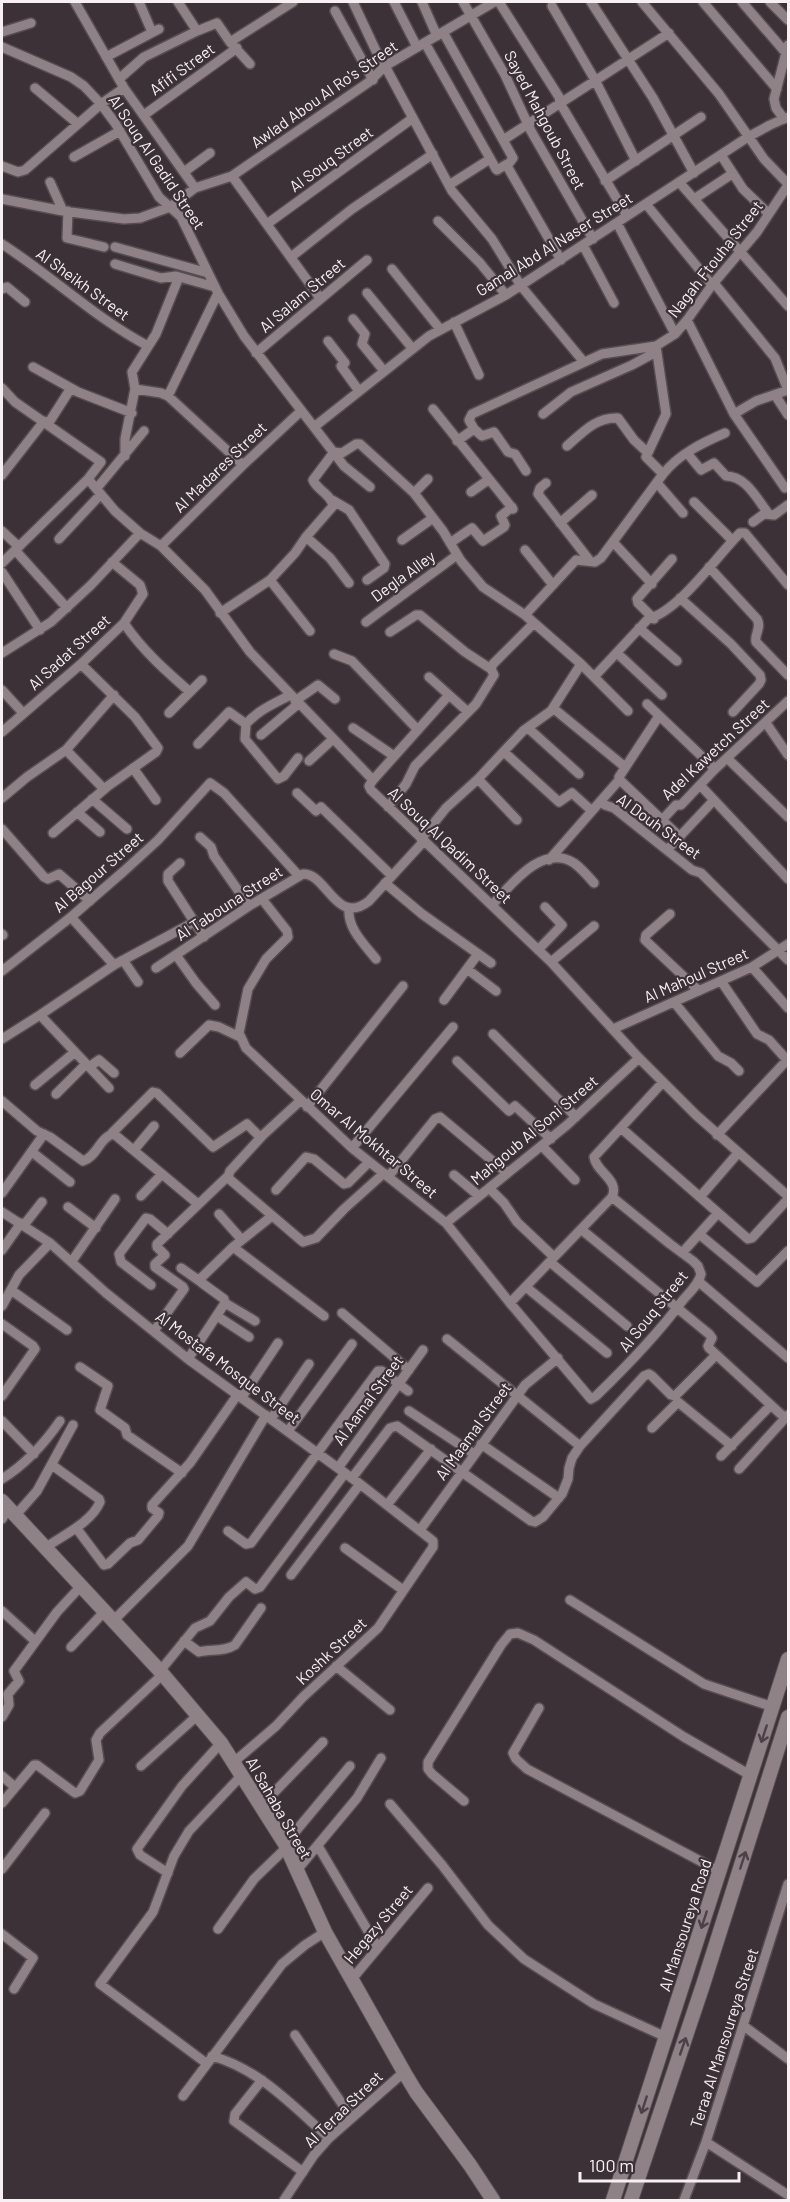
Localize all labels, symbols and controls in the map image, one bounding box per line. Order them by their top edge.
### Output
street label: Awlad Abou Al Ro's Street [247,36,401,151]
street label: Afifi Street [145,39,218,99]
street label: Sayed Mahgoub Street [501,47,590,193]
street label: Al Souq Al Gadid Street [105,91,210,233]
street label: Al Souq Street [285,122,376,195]
street label: Gamal Abd Al Naser Street [472,188,635,300]
street label: Nagah Ftouha Street [663,196,766,321]
street label: Al Sheikh Street [33,243,134,324]
street label: Al Salam Street [255,253,348,336]
street label: Al Madares Street [169,417,270,516]
street label: Degla Alley [367,546,439,605]
street label: Al Sadat Street [24,610,114,693]
street label: Adel Kawetch Street [657,694,773,804]
street label: Al Souq Al Qadim Street [385,782,516,907]
street label: Al Douh Street [614,789,705,862]
street label: Al Bagour Street [49,827,147,916]
street label: Al Tabouna Street [172,861,286,944]
street label: Al Mahoul Street [641,943,751,1006]
street label: Mahgoub Al Soni Street [466,1071,601,1188]
street label: Omar Al Mokhtar Street [307,1084,442,1201]
street label: Al Souq Street [614,1266,691,1355]
street label: Al Mostafa Mosque Street [152,1306,304,1427]
street label: Al Aamal Street [329,1351,407,1448]
street label: Al Maamal Street [431,1378,514,1483]
street label: Koshk Street [291,1613,370,1688]
one-way arrow [757,1724,768,1743]
street label: Al Sahaba Street [243,1753,316,1862]
one-way arrow [738,1851,749,1870]
street label: Al Mansoureya Road [654,1856,715,1993]
street label: Hegazy Street [339,1880,416,1967]
one-way arrow [698,1910,709,1929]
street label: Teraa Al Mansoureya Street [685,1946,762,2130]
one-way arrow [678,2037,689,2055]
street label: Al Teraa Street [299,2066,386,2151]
one-way arrow [638,2095,649,2114]
scale bar [580,2145,739,2183]
text: 100 m [589,2154,634,2176]

